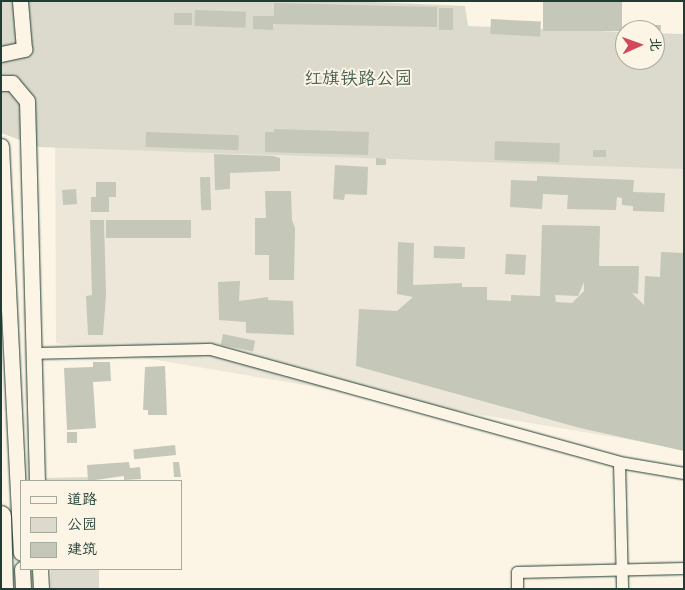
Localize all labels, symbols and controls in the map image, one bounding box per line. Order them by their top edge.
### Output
north arrow [615,20,665,70]
text: 北 [644,37,665,52]
park label: 红旗铁路公园 [304,69,412,91]
legend [20,480,182,570]
text: 道路 [67,489,97,511]
text: 公园 [67,514,97,536]
text: 建筑 [67,539,97,561]

